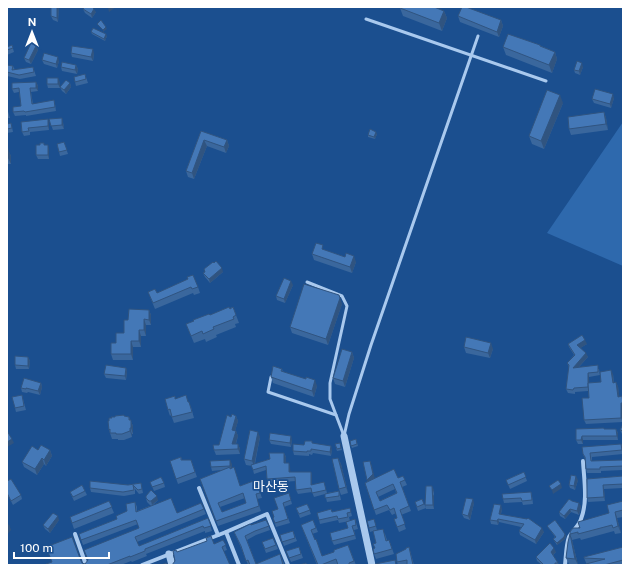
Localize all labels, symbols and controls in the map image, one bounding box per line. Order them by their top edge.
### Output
north arrow [12,12,52,52]
text: N [28,16,36,28]
district label: 마산동 [253,479,289,494]
scale bar [14,534,109,560]
text: 100 m [20,541,53,555]

